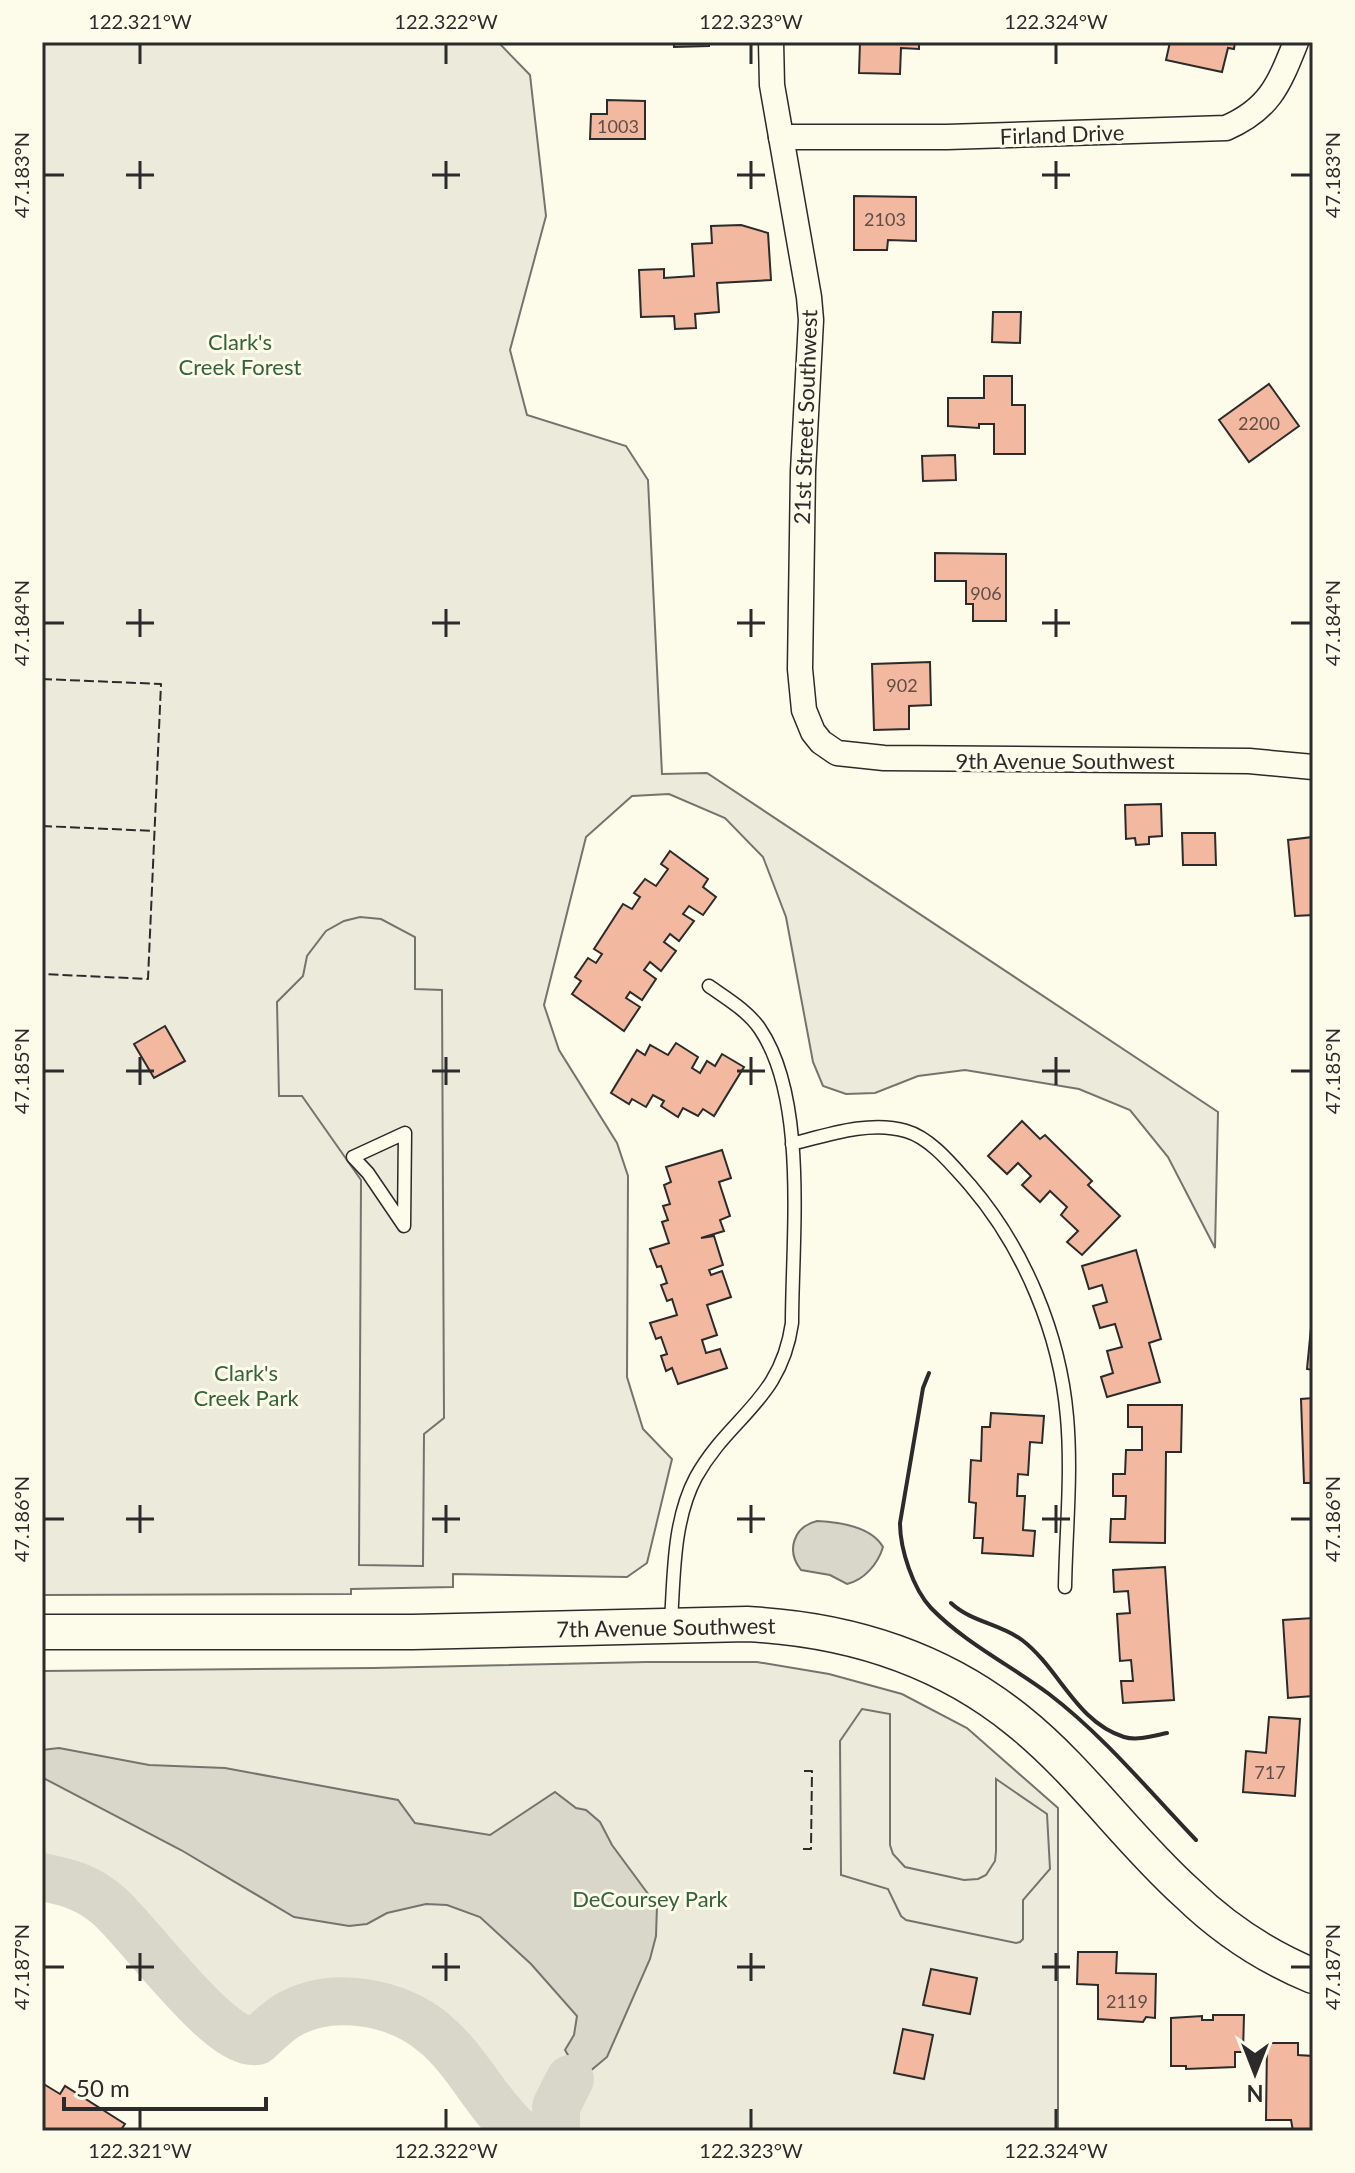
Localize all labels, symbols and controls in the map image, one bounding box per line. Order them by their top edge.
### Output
text: 122.321°W [88,9,192,33]
text: 122.322°W [394,9,498,33]
text: 122.323°W [699,9,803,33]
text: 122.324°W [1004,9,1108,33]
house number: 1003 [597,115,639,137]
street label: Firland Drive [999,118,1125,150]
text: 47.183°N [9,132,33,218]
text: 47.183°N [1320,132,1344,218]
house number: 2103 [864,208,906,230]
street label: 21st Street Southwest [788,309,822,525]
park label: Clark's Creek Forest [179,328,301,380]
house number: 2200 [1238,412,1280,434]
text: 47.184°N [9,580,33,666]
text: 47.184°N [1320,580,1344,666]
house number: 906 [970,582,1002,604]
house number: 902 [886,674,918,696]
street label: 9th Avenue Southwest [955,747,1175,774]
text: 47.185°N [9,1028,33,1114]
text: 47.185°N [1320,1028,1344,1114]
park label: Clark's Creek Park [193,1359,299,1411]
text: 47.186°N [9,1476,33,1562]
text: 47.186°N [1320,1476,1344,1562]
street label: 7th Avenue Southwest [556,1612,776,1642]
house number: 717 [1254,1761,1286,1783]
park label: DeCoursey Park [572,1885,729,1912]
text: 47.187°N [9,1924,33,2010]
text: 47.187°N [1320,1924,1344,2010]
house number: 2119 [1106,1990,1148,2012]
north arrow [1215,2033,1295,2113]
scale bar [64,2061,266,2111]
text: 50 m [76,2073,130,2102]
text: N [1247,2080,1263,2107]
text: 122.321°W [88,2138,192,2162]
text: 122.322°W [394,2138,498,2162]
text: 122.323°W [699,2138,803,2162]
text: 122.324°W [1004,2138,1108,2162]

